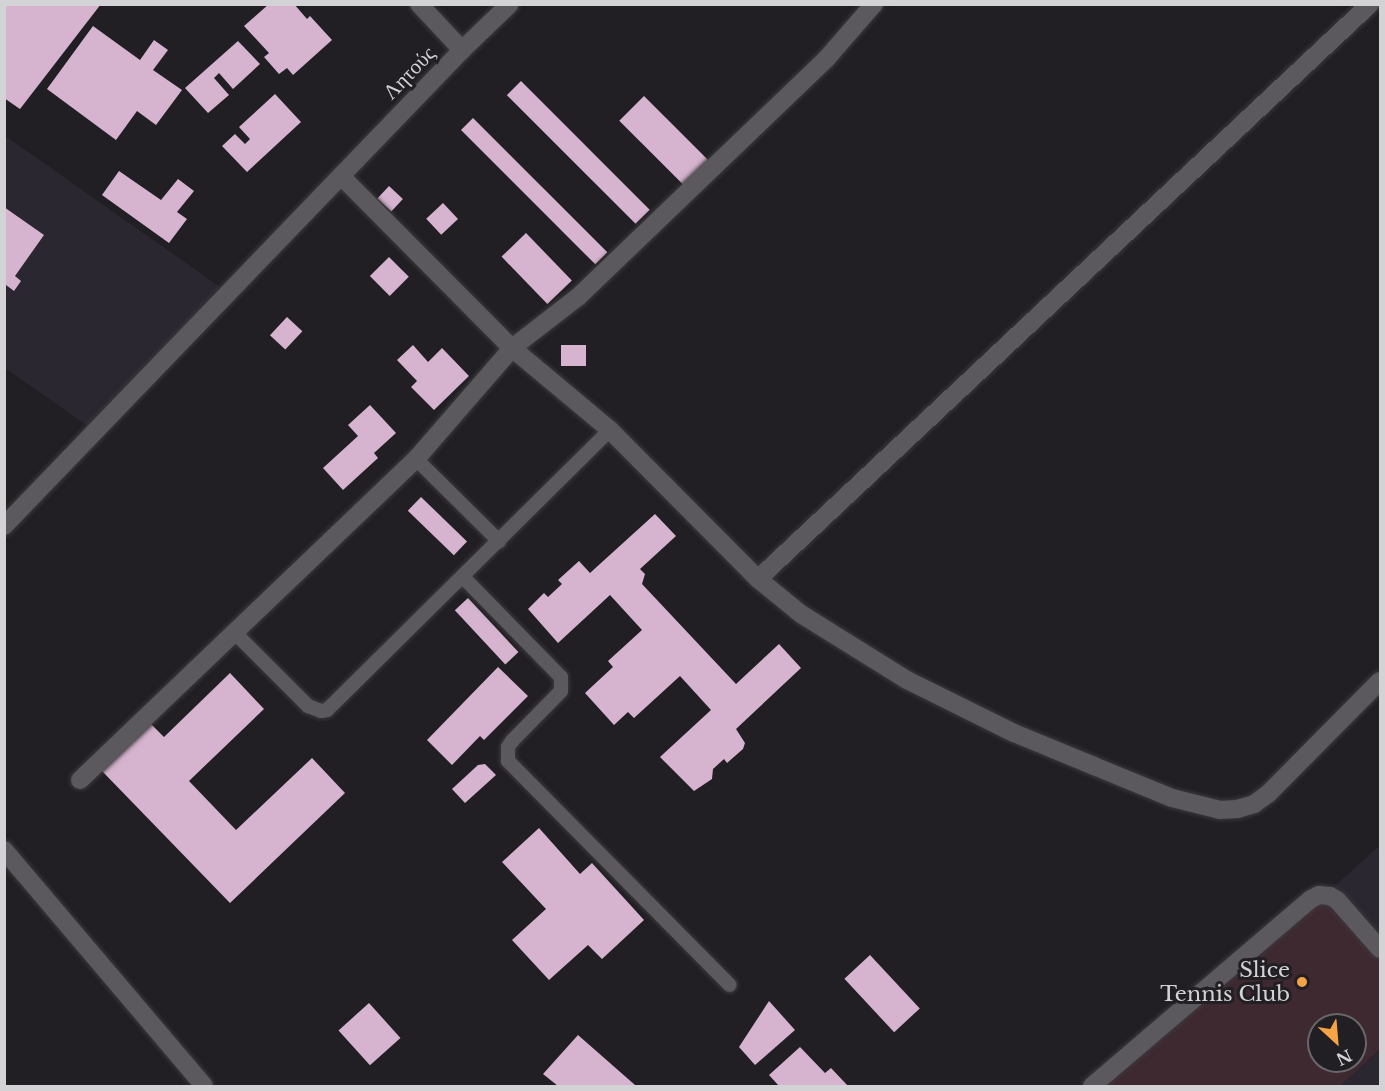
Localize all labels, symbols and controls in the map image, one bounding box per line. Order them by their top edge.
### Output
street label: Λητούς [378,41,440,105]
place label: Slice Tennis Club [1160,957,1290,1007]
marker: Slice Tennis Club [1295,975,1309,989]
north arrow [1307,1013,1367,1073]
text: N [1333,1045,1355,1070]

